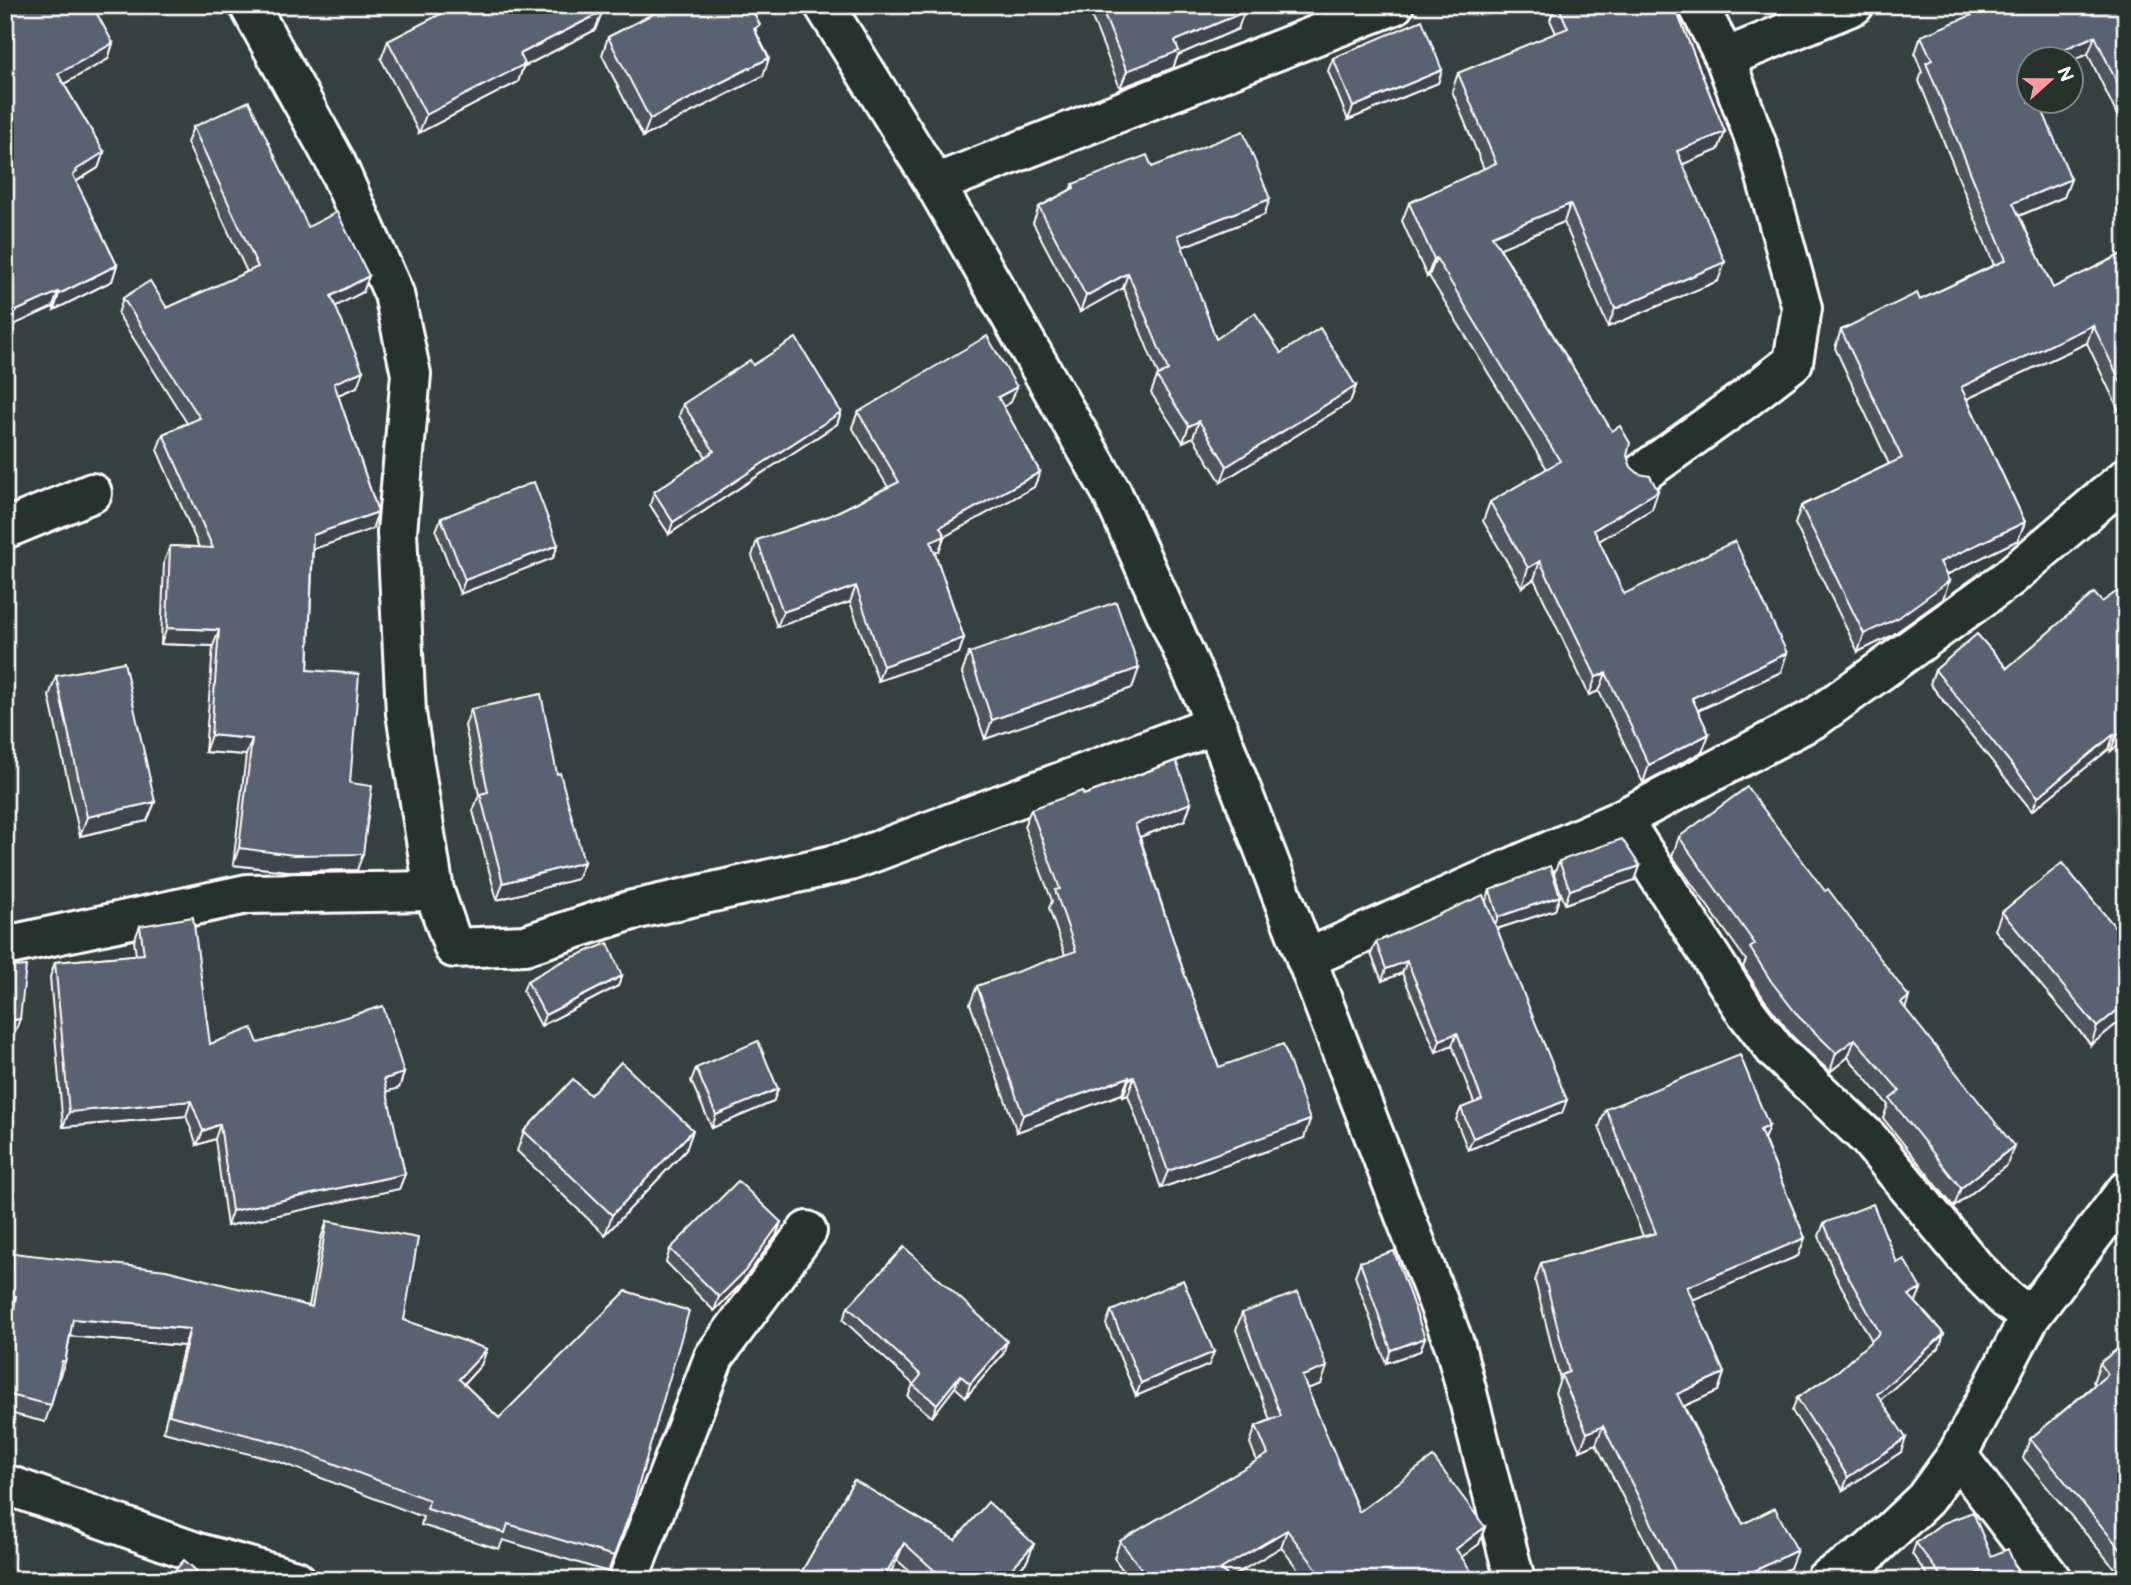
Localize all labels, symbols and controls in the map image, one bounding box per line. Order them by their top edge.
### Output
north arrow [2016,46,2086,116]
text: N [2051,64,2078,85]

